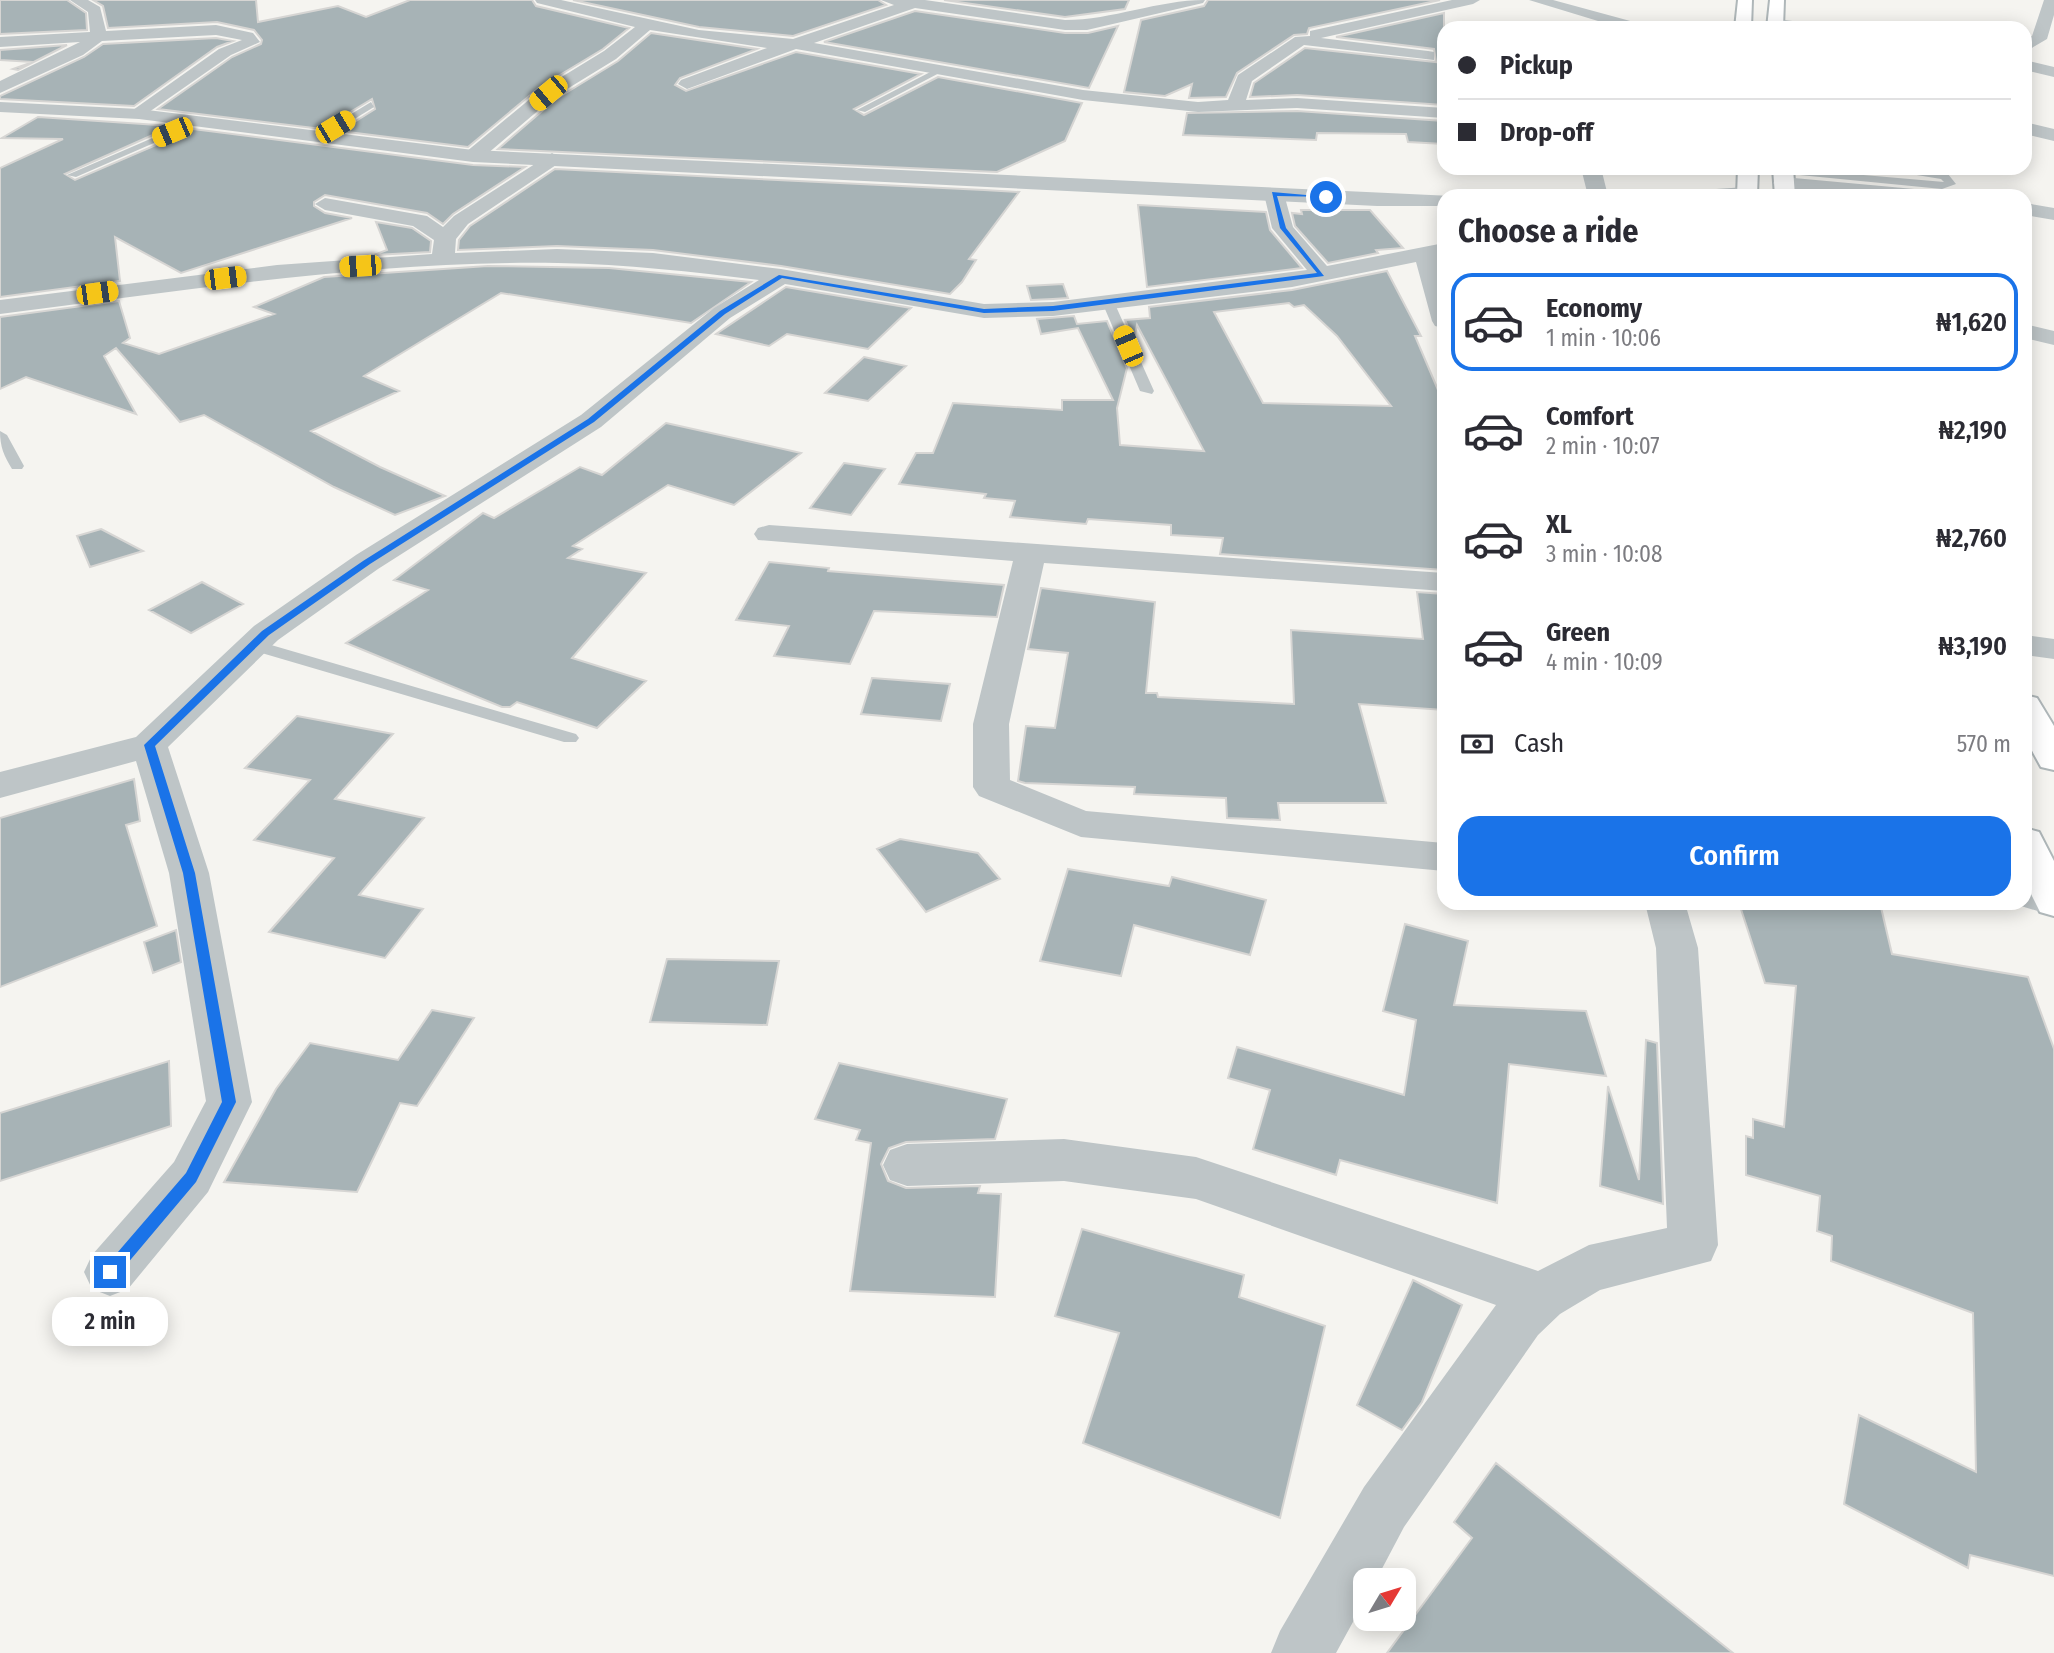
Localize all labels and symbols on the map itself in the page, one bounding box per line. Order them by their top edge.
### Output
car [526,71,571,115]
car [312,107,359,147]
car [149,114,196,150]
route start [1310,181,1342,213]
car [339,254,382,278]
car [203,265,248,291]
car [75,280,120,306]
car [1111,323,1146,369]
route end [94,1256,126,1288]
callout: 2 min [52,1296,168,1346]
north arrow [1353,1568,1416,1631]

